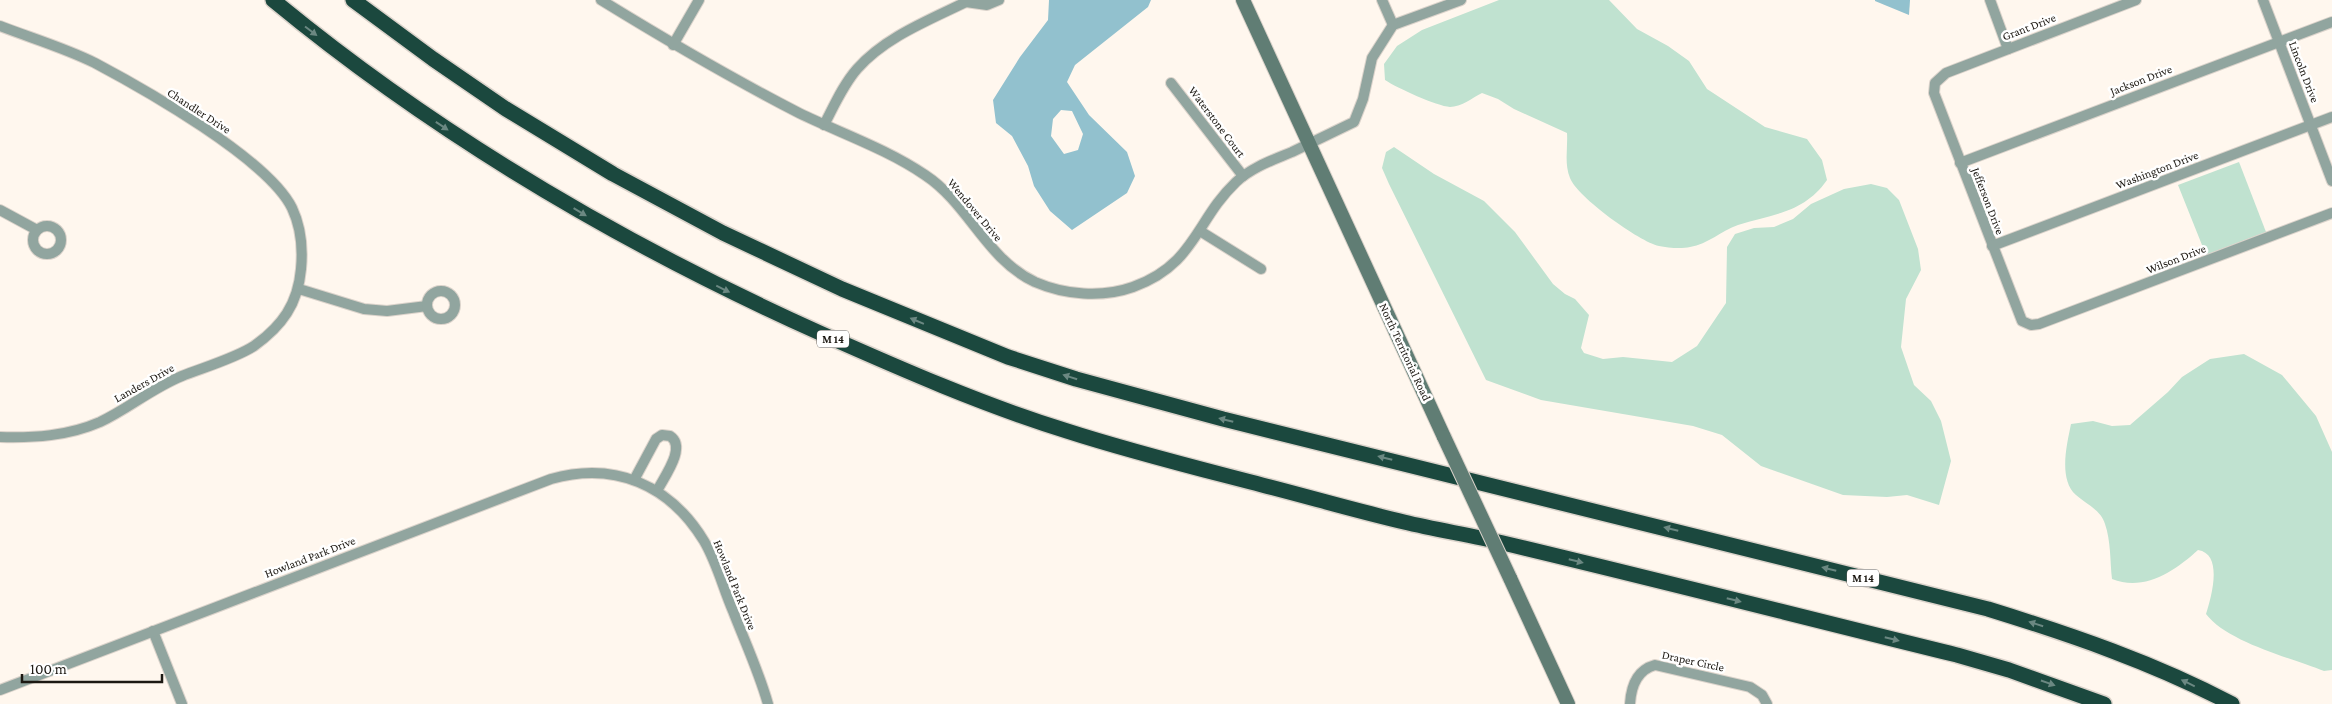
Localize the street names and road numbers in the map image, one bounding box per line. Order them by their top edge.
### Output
street label: Grant Drive [2000,10,2058,44]
street label: Lincoln Drive [2286,39,2322,105]
street label: Jackson Drive [2107,62,2174,99]
street label: Waterstone Court [1186,84,1249,161]
street label: Chandler Drive [165,85,233,137]
street label: Washington Drive [2114,148,2200,192]
street label: Jefferson Drive [1968,165,2007,237]
street label: Wendover Drive [945,176,1005,244]
street label: Wilson Drive [2144,241,2208,277]
street label: North Territorial Road [1376,301,1434,404]
road number: M 14 [817,330,849,348]
street label: Landers Drive [111,361,177,405]
street label: Howland Park Drive [263,533,357,581]
street label: Howland Park Drive [711,538,759,632]
road number: M 14 [1847,570,1879,586]
street label: Draper Circle [1661,648,1725,674]

